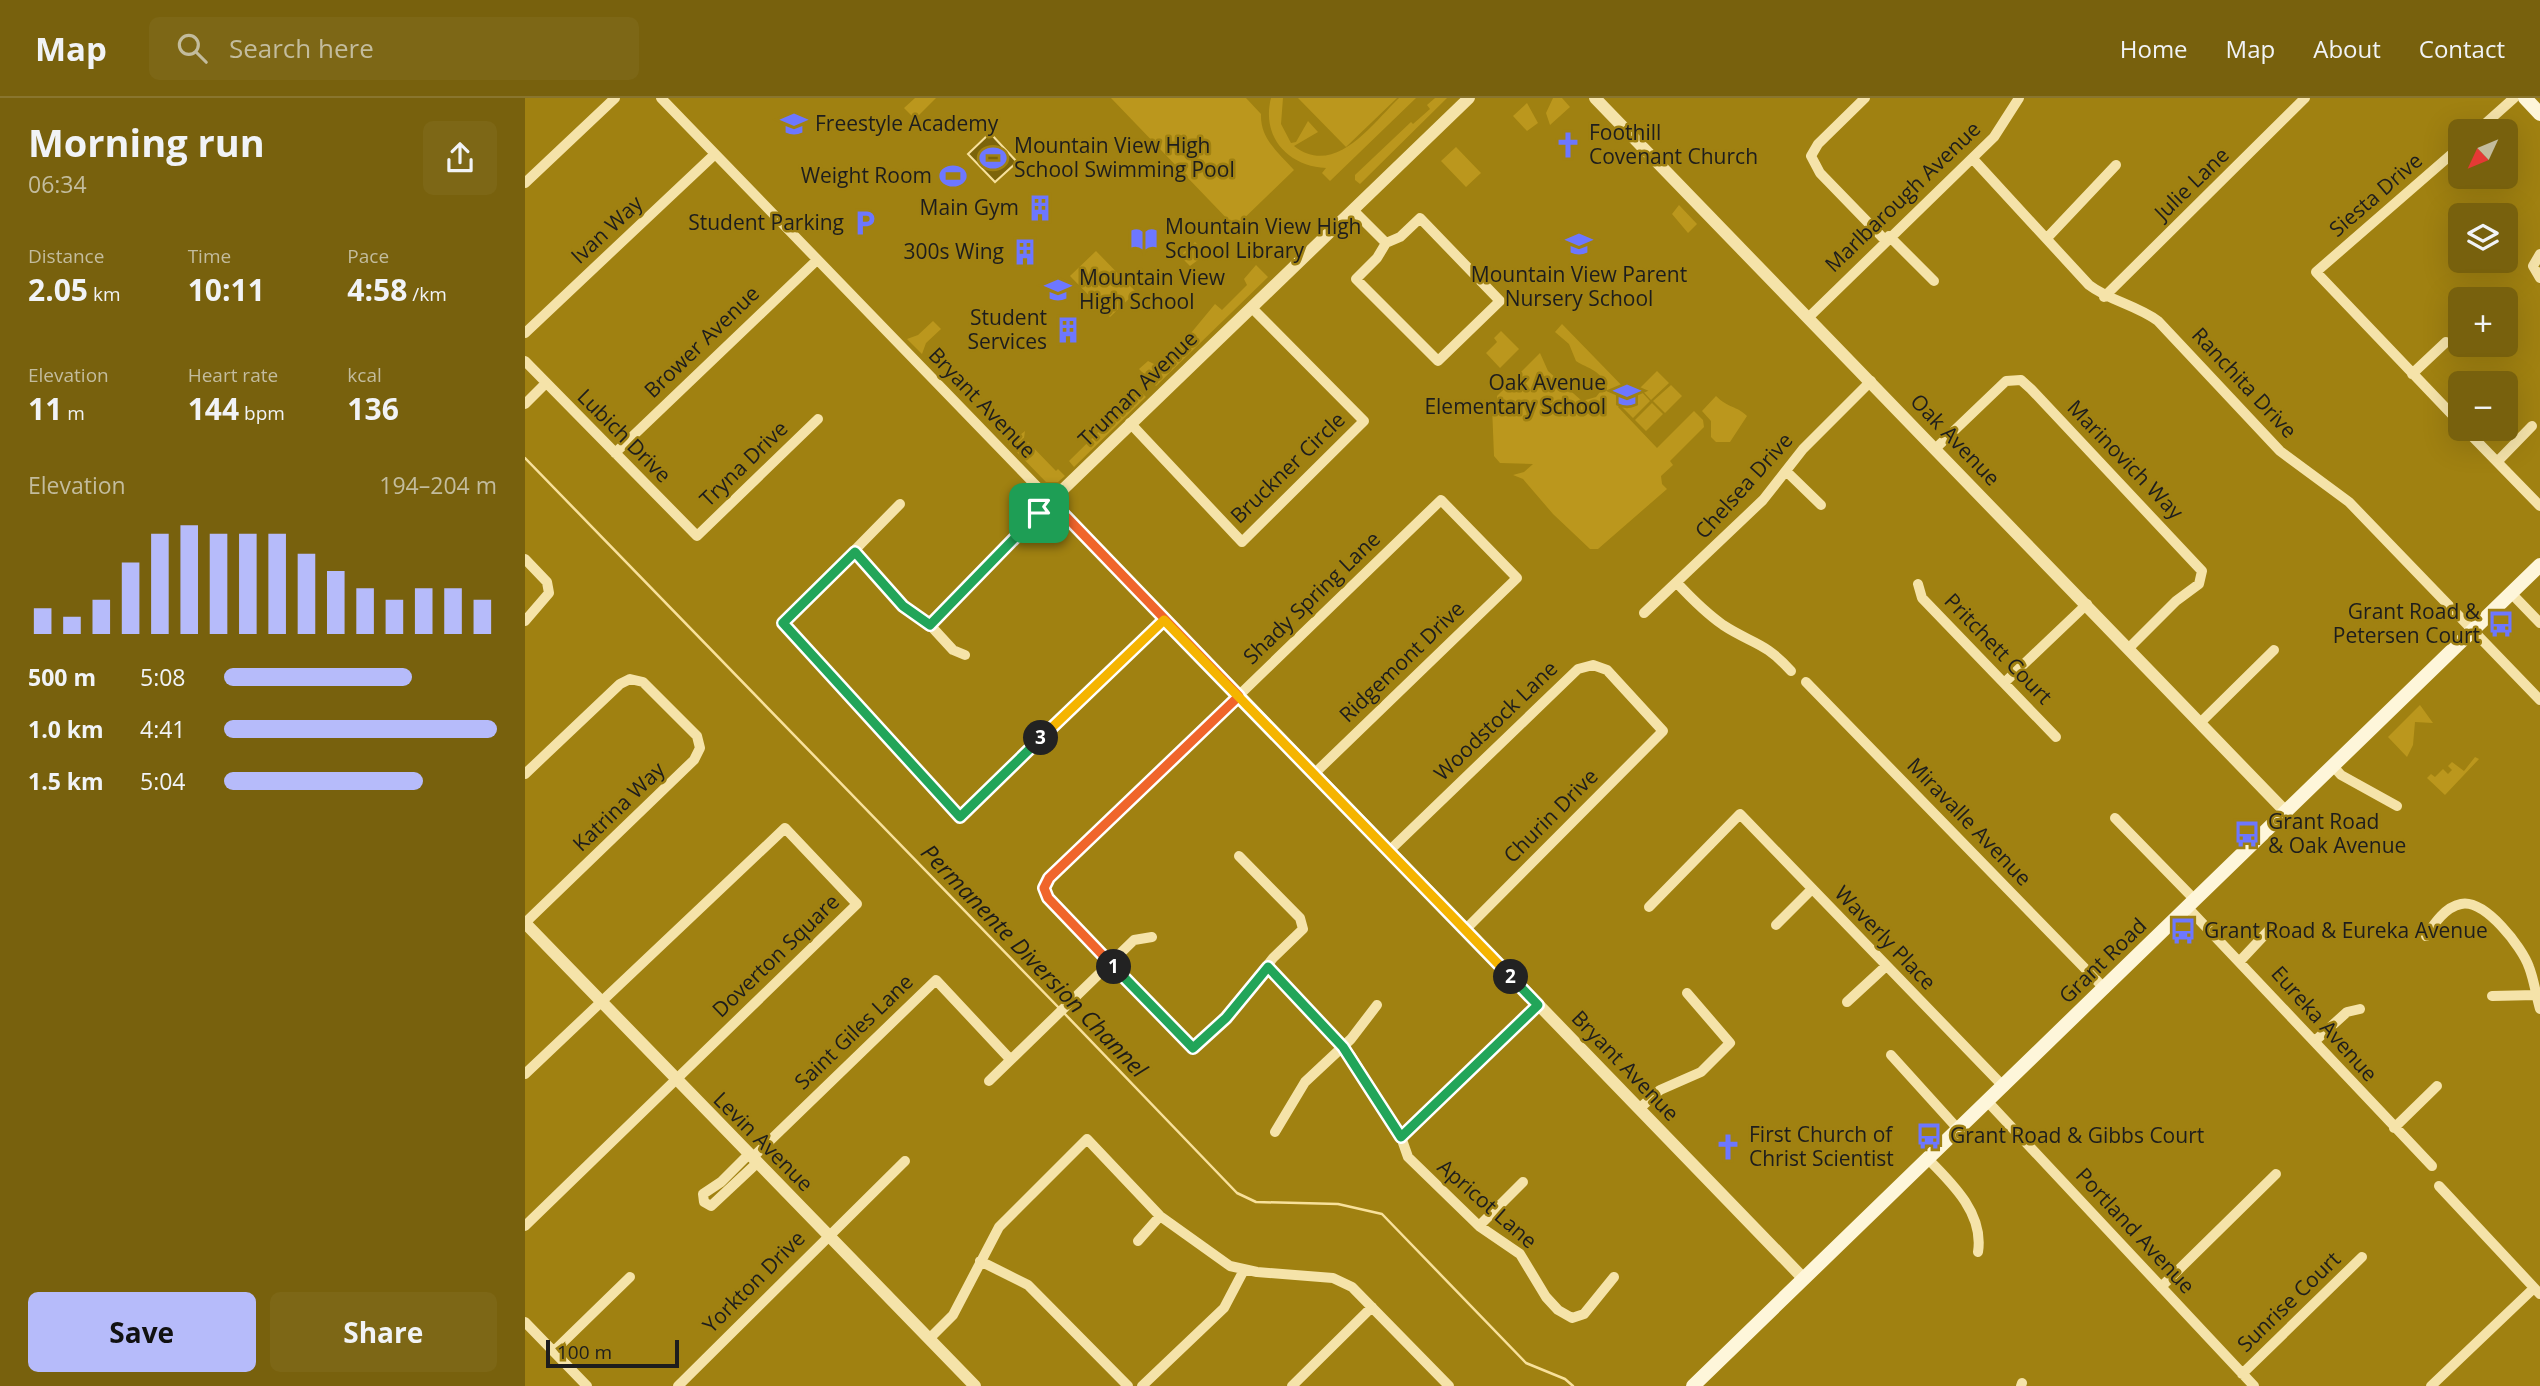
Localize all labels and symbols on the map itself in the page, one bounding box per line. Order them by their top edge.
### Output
school or university icon: Freestyle Academy [779,109,809,139]
place label: Freestyle Academy [815,109,999,137]
street label: Marlbarough Avenue [1819,115,1986,278]
place label: Foothill Covenant Church [1589,118,1758,170]
north arrow [2448,119,2518,189]
church icon: Foothill Covenant Church [1553,130,1583,160]
place label: Mountain View High School Swimming Pool [1014,131,1235,183]
street label: Julie Lane [2146,141,2235,227]
sports icon: Mountain View High School Swimming Pool [978,143,1008,173]
street label: Siesta Drive [2323,146,2428,242]
place label: Weight Room [801,161,932,189]
sports icon: Weight Room [938,161,968,191]
street label: Ivan Way [565,189,648,269]
place label: Main Gym [920,193,1019,221]
building icon: Main Gym [1025,193,1055,223]
place label: Student Parking [688,208,844,236]
parking icon: Student Parking [850,208,880,238]
place label: Mountain View High School Library [1165,212,1361,264]
library icon: Mountain View High School Library [1129,224,1159,254]
school or university icon: Mountain View Parent Nursery School [1564,229,1594,259]
place label: 300s Wing [904,237,1004,265]
building icon: 300s Wing [1010,237,1040,267]
place label: Mountain View Parent Nursery School [1471,260,1687,312]
place label: Mountain View High School [1079,263,1226,315]
school or university icon: Mountain View High School [1043,275,1073,305]
street label: Brower Avenue [638,279,765,403]
place label: Student Services [967,303,1047,355]
building icon: Student Services [1053,315,1083,345]
street label: Ranchita Drive [2186,321,2303,444]
street label: Truman Avenue [1072,324,1203,452]
street label: Bryant Avenue [923,341,1043,464]
place label: Oak Avenue Elementary School [1424,368,1606,420]
school or university icon: Oak Avenue Elementary School [1612,380,1642,410]
street label: Lubich Drive [572,382,678,488]
street label: Oak Avenue [1905,387,2007,491]
street label: Marinovich Way [2062,394,2190,525]
street label: Bruckner Circle [1224,405,1351,529]
street label: Tryna Drive [693,414,793,512]
street label: Chelsea Drive [1688,426,1798,544]
pin [1009,483,1069,543]
street label: Shady Spring Lane [1237,525,1386,670]
street label: Pritchett Court [1939,587,2059,710]
street label: Ridgemont Drive [1333,594,1470,728]
place label: Grant Road & Petersen Court [2333,597,2481,649]
bus stop icon: Grant Road & Petersen Court [2486,609,2516,639]
street label: Woodstock Lane [1427,654,1563,786]
pin: 3 [1023,720,1059,756]
street label: Miravalle Avenue [1901,751,2038,891]
street label: Katrina Way [566,755,671,857]
street label: Churin Drive [1497,762,1604,869]
place label: Grant Road & Oak Avenue [2268,807,2406,859]
bus stop icon: Grant Road & Oak Avenue [2232,819,2262,849]
water label: Permanente Diversion Channel [914,836,1156,1085]
street label: Waverly Place [1829,879,1943,995]
street label: Doverton Square [706,887,845,1023]
street label: Grant Road [2052,911,2152,1009]
bus stop icon: Grant Road & Eureka Avenue [2168,916,2198,946]
place label: Grant Road & Eureka Avenue [2204,916,2488,944]
pin: 1 [1097,950,1131,984]
pin: 2 [1493,960,1529,994]
street label: Eureka Avenue [2265,960,2384,1087]
street label: Saint Giles Lane [788,967,919,1095]
street label: Bryant Avenue [1566,1004,1686,1127]
street label: Levin Avenue [708,1085,820,1197]
place label: First Church of Christ Scientist [1749,1120,1894,1172]
bus stop icon: Grant Road & Gibbs Court [1914,1121,1944,1151]
place label: Grant Road & Gibbs Court [1950,1121,2204,1149]
church icon: First Church of Christ Scientist [1713,1132,1743,1162]
street label: Apricot Lane [1432,1152,1543,1254]
street label: Portland Avenue [2070,1161,2201,1299]
street label: Yorkton Drive [696,1224,811,1339]
street label: Sunrise Court [2231,1245,2346,1358]
scale bar [546,1337,679,1369]

